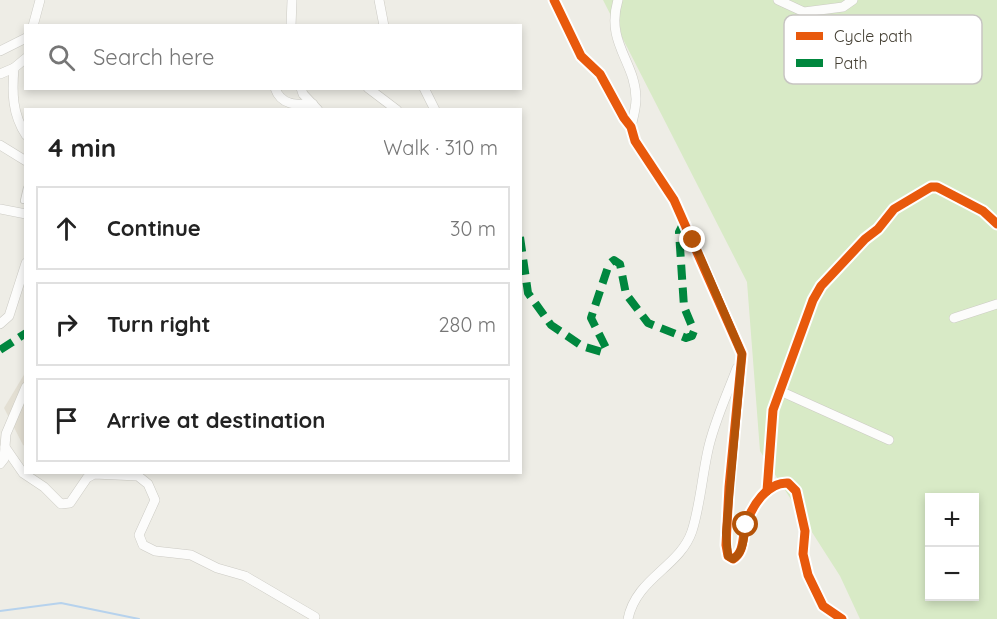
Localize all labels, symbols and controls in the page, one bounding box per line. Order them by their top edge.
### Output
legend [784,15,982,84]
search box [24,24,522,90]
text: Cycle path [834,26,913,46]
icon: search [45,41,78,74]
text: Search here [93,43,214,71]
text: Path [834,53,868,73]
text: 4 min [48,131,116,164]
text: Walk · 310 m [383,135,498,160]
icon: ahead [50,212,83,245]
text: Continue [107,214,201,242]
text: 30 m [450,216,496,241]
route end [679,226,705,252]
icon: right [50,308,83,341]
text: Turn right [107,310,211,338]
text: 280 m [439,312,496,337]
icon: arrive [50,404,83,437]
text: Arrive at destination [107,406,325,434]
map controls [925,493,979,601]
button: + [925,493,979,547]
route start [732,511,758,537]
button: − [925,547,979,601]

